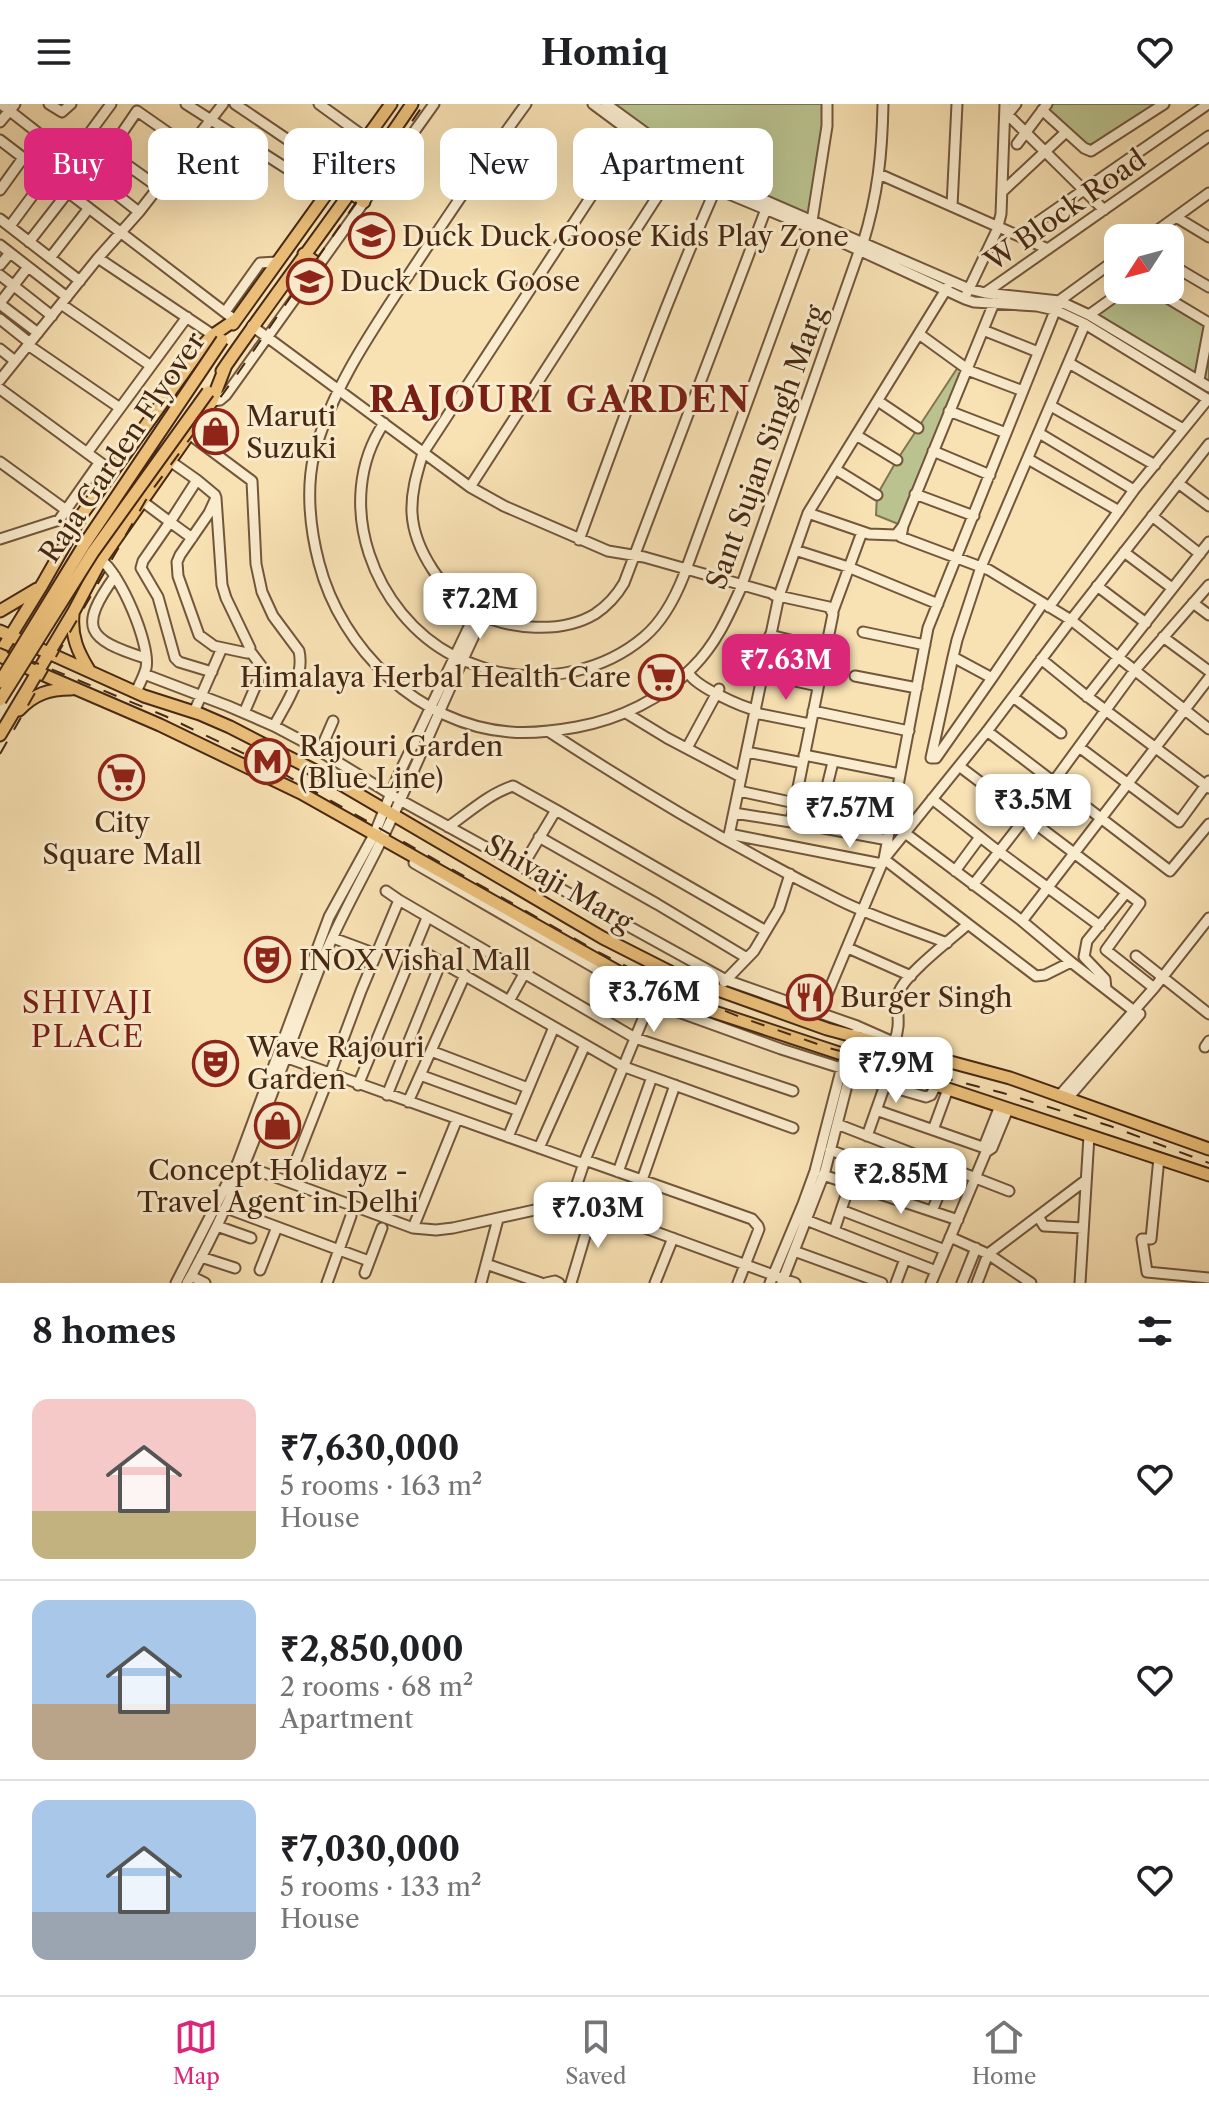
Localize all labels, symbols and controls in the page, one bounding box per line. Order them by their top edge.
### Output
icon: menu [32,30,76,74]
text: Homiq [541,30,668,74]
icon: heart [1133,30,1177,74]
chip: Buy [24,128,132,200]
chip: Rent [148,128,268,200]
chip: Filters [284,128,424,200]
chip: New [440,128,557,200]
chip: Apartment [573,128,773,200]
street label: W Block Road [977,142,1152,279]
school or university icon: Duck Duck Goose Kids Play Zone [347,212,395,260]
place label: Duck Duck Goose Kids Play Zone [402,219,849,253]
north arrow [1104,224,1184,304]
map controls [1104,224,1184,304]
school or university icon: Duck Duck Goose [285,257,333,305]
place label: Duck Duck Goose [340,264,580,298]
street label: Sant Sujan Singh Marg [699,300,833,594]
street label: Raja Garden Flyover [32,325,212,569]
district label: RAJOURI GARDEN [369,377,751,421]
place label: Maruti Suzuki [246,399,336,465]
shop icon: Maruti Suzuki [191,408,239,456]
pin: ₹7.2M [424,573,536,641]
text: ₹7.2M [441,583,519,615]
pin: ₹7.63M [721,634,851,702]
text: ₹7.63M [740,644,832,676]
supermarket icon: Himalaya Herbal Health Care [638,653,686,701]
place label: Himalaya Herbal Health Care [240,660,631,694]
place label: Rajouri Garden (Blue Line) [299,729,503,795]
metro station icon: Rajouri Garden (Blue Line) [244,738,292,786]
supermarket icon: City Square Mall [98,753,146,801]
pin: ₹3.5M [977,774,1089,842]
pin: ₹7.57M [785,782,915,850]
text: ₹3.5M [994,784,1072,816]
text: ₹7.57M [805,792,895,824]
place label: City Square Mall [42,805,202,871]
street label: Shivaji Marg [479,827,639,939]
theatre icon: INOX Vishal Mall [244,936,292,984]
place label: INOX Vishal Mall [299,943,531,977]
pin: ₹3.76M [589,966,719,1034]
restaurant icon: Burger Singh [785,973,833,1021]
text: ₹3.76M [608,976,700,1008]
place label: Burger Singh [840,980,1013,1014]
district label: SHIVAJI PLACE [22,984,154,1055]
place label: Wave Rajouri Garden [246,1030,425,1096]
pin: ₹7.9M [840,1037,952,1105]
theatre icon: Wave Rajouri Garden [192,1039,240,1087]
text: ₹7.9M [858,1047,934,1079]
shop icon: Concept Holidayz - Travel Agent in Delhi [254,1101,302,1149]
pin: ₹2.85M [836,1148,966,1216]
place label: Concept Holidayz - Travel Agent in Delhi [137,1153,419,1219]
text: ₹2.85M [853,1158,949,1190]
pin: ₹7.03M [533,1182,663,1250]
text: ₹7.03M [552,1192,644,1224]
icon: filters [1133,1309,1177,1353]
text: 8 homes [32,1310,176,1352]
text: ₹7,630,000 [280,1427,459,1469]
icon: home [96,1431,192,1527]
icon: heart [1133,1457,1177,1501]
text: 5 rooms · 163 m² [280,1470,482,1502]
text: House [280,1502,360,1534]
text: ₹2,850,000 [280,1628,464,1670]
icon: home [96,1632,192,1728]
icon: heart [1133,1658,1177,1702]
text: 2 rooms · 68 m² [280,1671,473,1703]
text: Apartment [280,1703,413,1735]
text: ₹7,030,000 [280,1828,460,1870]
icon: home [96,1832,192,1928]
icon: heart [1133,1858,1177,1902]
text: 5 rooms · 133 m² [280,1871,482,1903]
text: House [280,1903,360,1935]
tab: Map [173,2015,220,2090]
tab: Saved [565,2015,626,2090]
tab: Home [972,2015,1036,2090]

